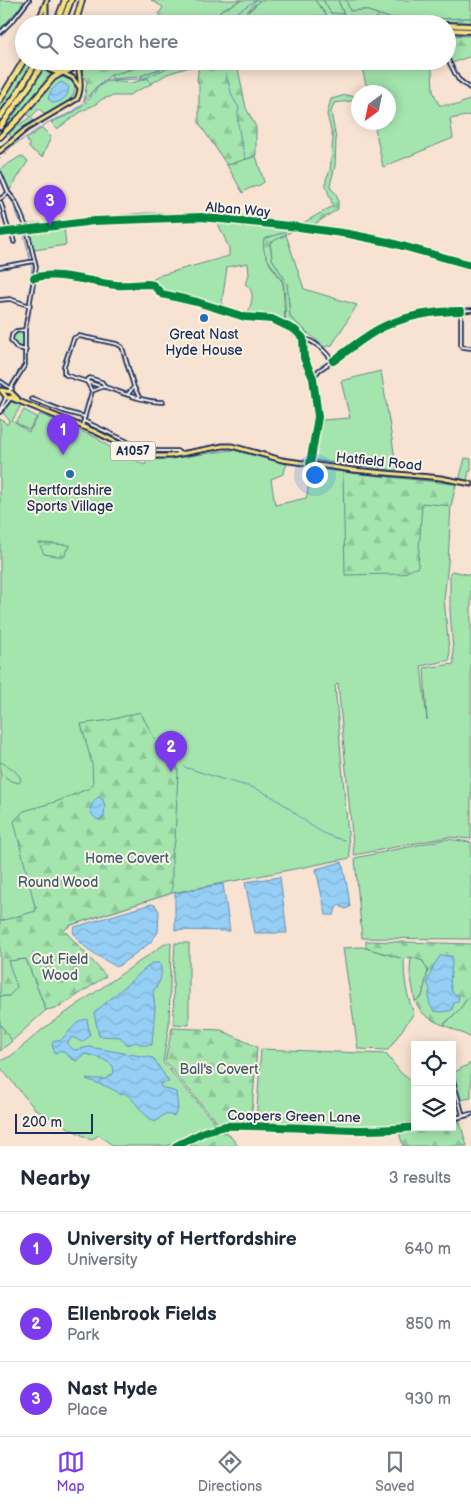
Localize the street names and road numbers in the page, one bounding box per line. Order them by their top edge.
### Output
street label: Alban Way [205,198,272,221]
road number: A1057 [110,442,156,461]
street label: Hatfield Road [335,449,423,474]
street label: Coopers Green Lane [227,1107,361,1126]

